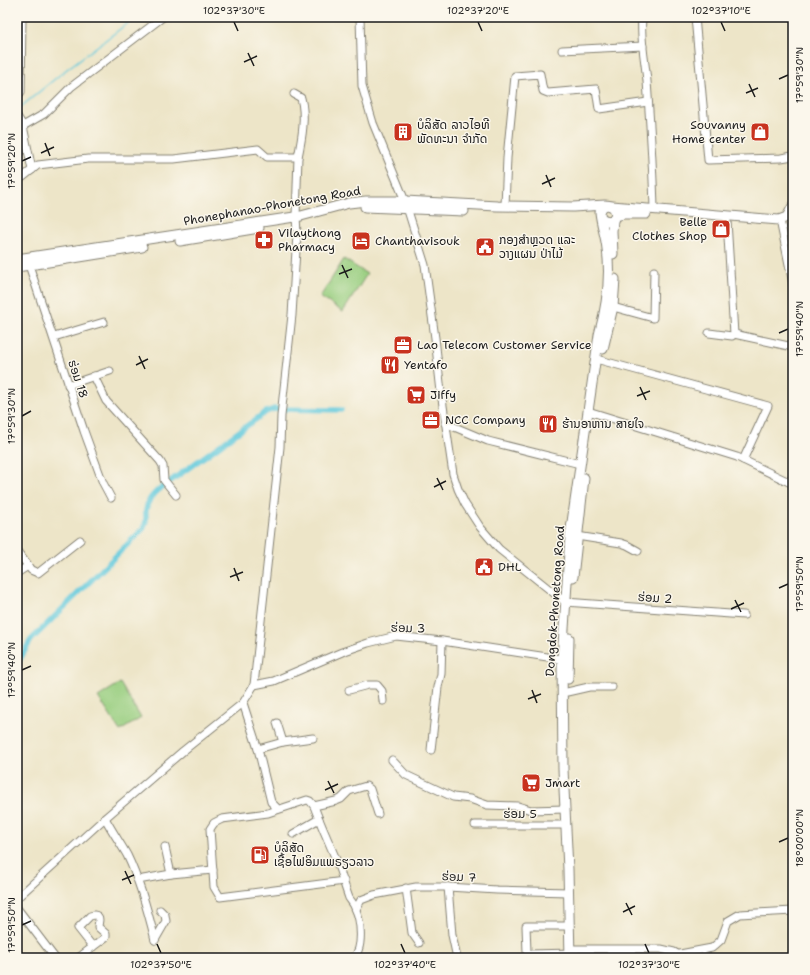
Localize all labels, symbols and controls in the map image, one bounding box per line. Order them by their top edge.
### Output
text: 102°37'30"E [203,4,265,17]
text: 102°37'20"E [447,4,509,17]
text: 102°37'10"E [691,4,751,17]
text: 17°59'30"N [793,47,806,103]
place label: ບໍລິສັດ ລາວໄອທີ ພັດທະນາ ຈຳກັດ [417,117,490,147]
place label: Souvanny Home center [672,117,746,147]
building icon: ບໍລິສັດ ລາວໄອທີ ພັດທະນາ ຈຳກັດ [392,121,414,143]
shop icon: Souvanny Home center [749,121,771,143]
text: 17°59'20"N [5,133,18,189]
street label: Phonephanao-Phonetong Road [182,182,362,229]
place label: Belle Clothes Shop [632,214,707,244]
shop icon: Belle Clothes Shop [710,218,732,240]
place label: Vilaythong Pharmacy [278,225,341,255]
pharmacy icon: Vilaythong Pharmacy [253,229,275,251]
hotel icon: Chanthavisouk [350,230,372,252]
place label: ກອງສໍາຫຼວດ ແລະ ວາງແຜນ ປ່າໄມ້ [499,232,575,262]
place label: Chanthavisouk [375,233,460,249]
public building icon: ກອງສໍາຫຼວດ ແລະ ວາງແຜນ ປ່າໄມ້ [474,236,496,258]
text: 17°59'40"N [793,301,806,357]
office icon: Lao Telecom Customer Service [392,334,414,356]
place label: Lao Telecom Customer Service [417,337,592,353]
restaurant icon: Yentafo [379,354,401,376]
place label: Yentafo [404,357,447,373]
street label: ຮ່ອມ 18 [64,358,92,400]
supermarket icon: Jiffy [405,384,427,406]
place label: Jiffy [430,387,456,403]
text: 17°59'30"N [5,388,18,444]
office icon: NCC Company [420,409,442,431]
place label: NCC Company [445,412,526,428]
restaurant icon: ຮ້ານອາຫານ ສາຍໃຈ [537,413,559,435]
place label: ຮ້ານອາຫານ ສາຍໃຈ [562,416,644,432]
street label: Dongdok-Phonetong Road [542,525,568,677]
public building icon: DHL [473,556,495,578]
text: 17°59'50"N [793,556,806,612]
place label: DHL [498,559,522,575]
street label: ຮ່ອມ 2 [637,589,673,607]
street label: ຮ່ອມ 3 [390,619,426,637]
text: 17°59'40"N [5,642,18,698]
supermarket icon: Jmart [520,772,542,794]
place label: Jmart [545,775,580,791]
street label: ຮ່ອມ 5 [503,806,537,822]
text: 18°00'00"N [793,809,806,867]
place label: ບໍລິສັດ ເຊື້ອໄຟອິມແພຣຽວລາວ [274,840,374,870]
fuel station icon: ບໍລິສັດ ເຊື້ອໄຟອິມແພຣຽວລາວ [249,844,271,866]
street label: ຮ່ອມ 7 [441,868,477,886]
text: 17°59'50"N [5,897,18,953]
text: 102°37'50"E [130,958,192,971]
text: 102°37'40"E [374,958,436,971]
text: 102°37'30"E [618,958,680,971]

